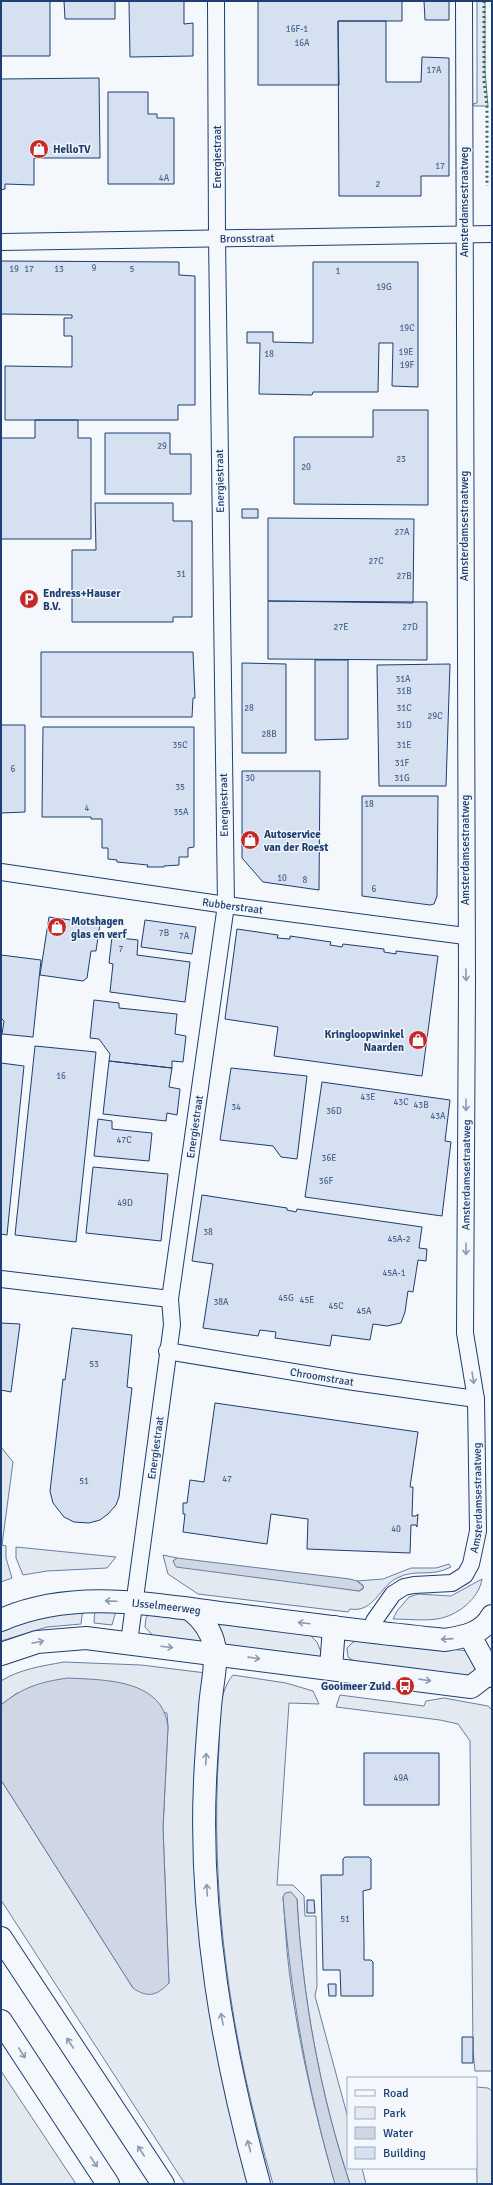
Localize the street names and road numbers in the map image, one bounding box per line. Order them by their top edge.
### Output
street label: Energiestraat [211,125,224,189]
street label: Amsterdamsestraatweg [458,146,471,257]
street label: Bronsstraat [220,231,274,245]
street label: Energiestraat [213,449,227,513]
street label: Amsterdamsestraatweg [458,470,471,581]
street label: Energiestraat [217,773,231,837]
street label: Amsterdamsestraatweg [459,794,472,905]
street label: Rubberstraat [201,895,264,916]
street label: Energiestraat [184,1094,205,1159]
street label: Amsterdamsestraatweg [459,1119,473,1230]
street label: Chroomstraat [289,1365,355,1388]
street label: Energiestraat [145,1415,166,1480]
street label: Amsterdamsestraatweg [467,1442,485,1554]
street label: IJsselmeerweg [131,1596,202,1617]

